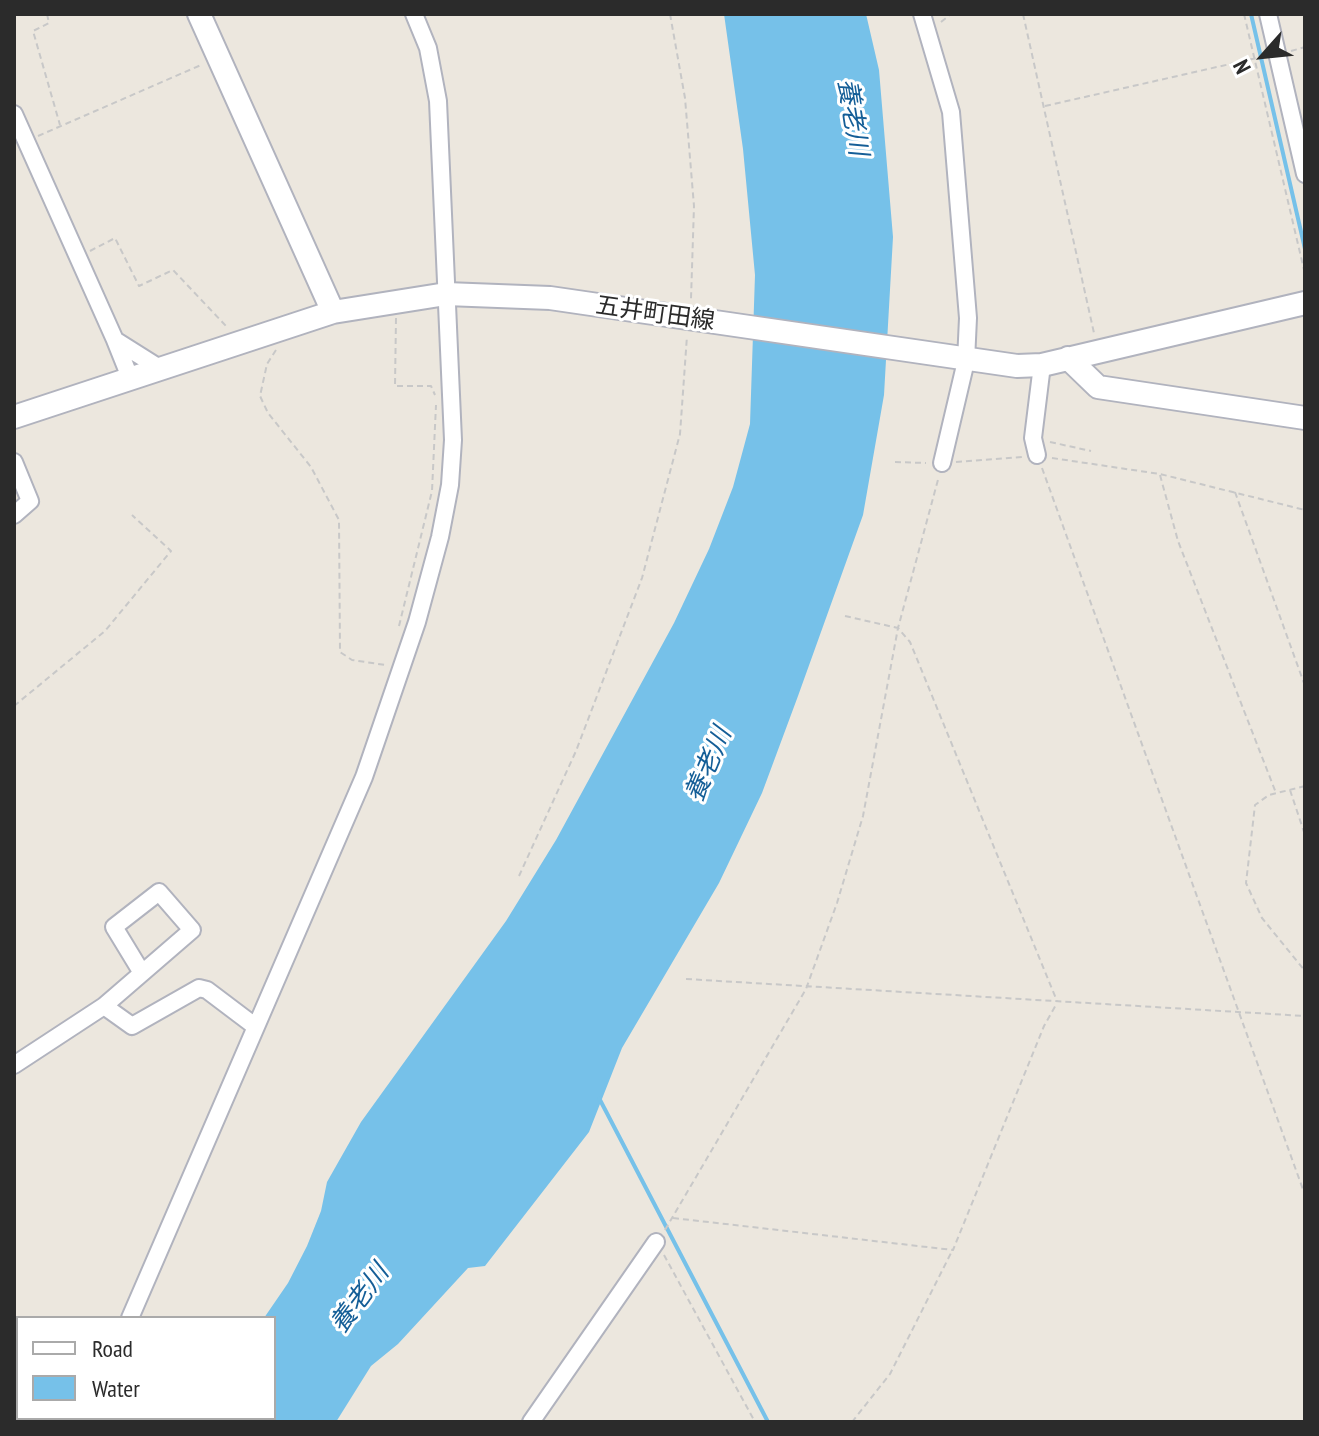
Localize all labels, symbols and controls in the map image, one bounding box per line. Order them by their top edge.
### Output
north arrow [1223,16,1303,96]
text: N [1226,55,1257,79]
water label: 養老川 [830,76,874,158]
street label: 五井町田線 [594,291,716,337]
water label: 養老川 [679,723,739,807]
water label: 養老川 [324,1258,396,1340]
legend [16,1316,276,1420]
text: Road [92,1333,133,1364]
text: Water [92,1373,140,1404]

